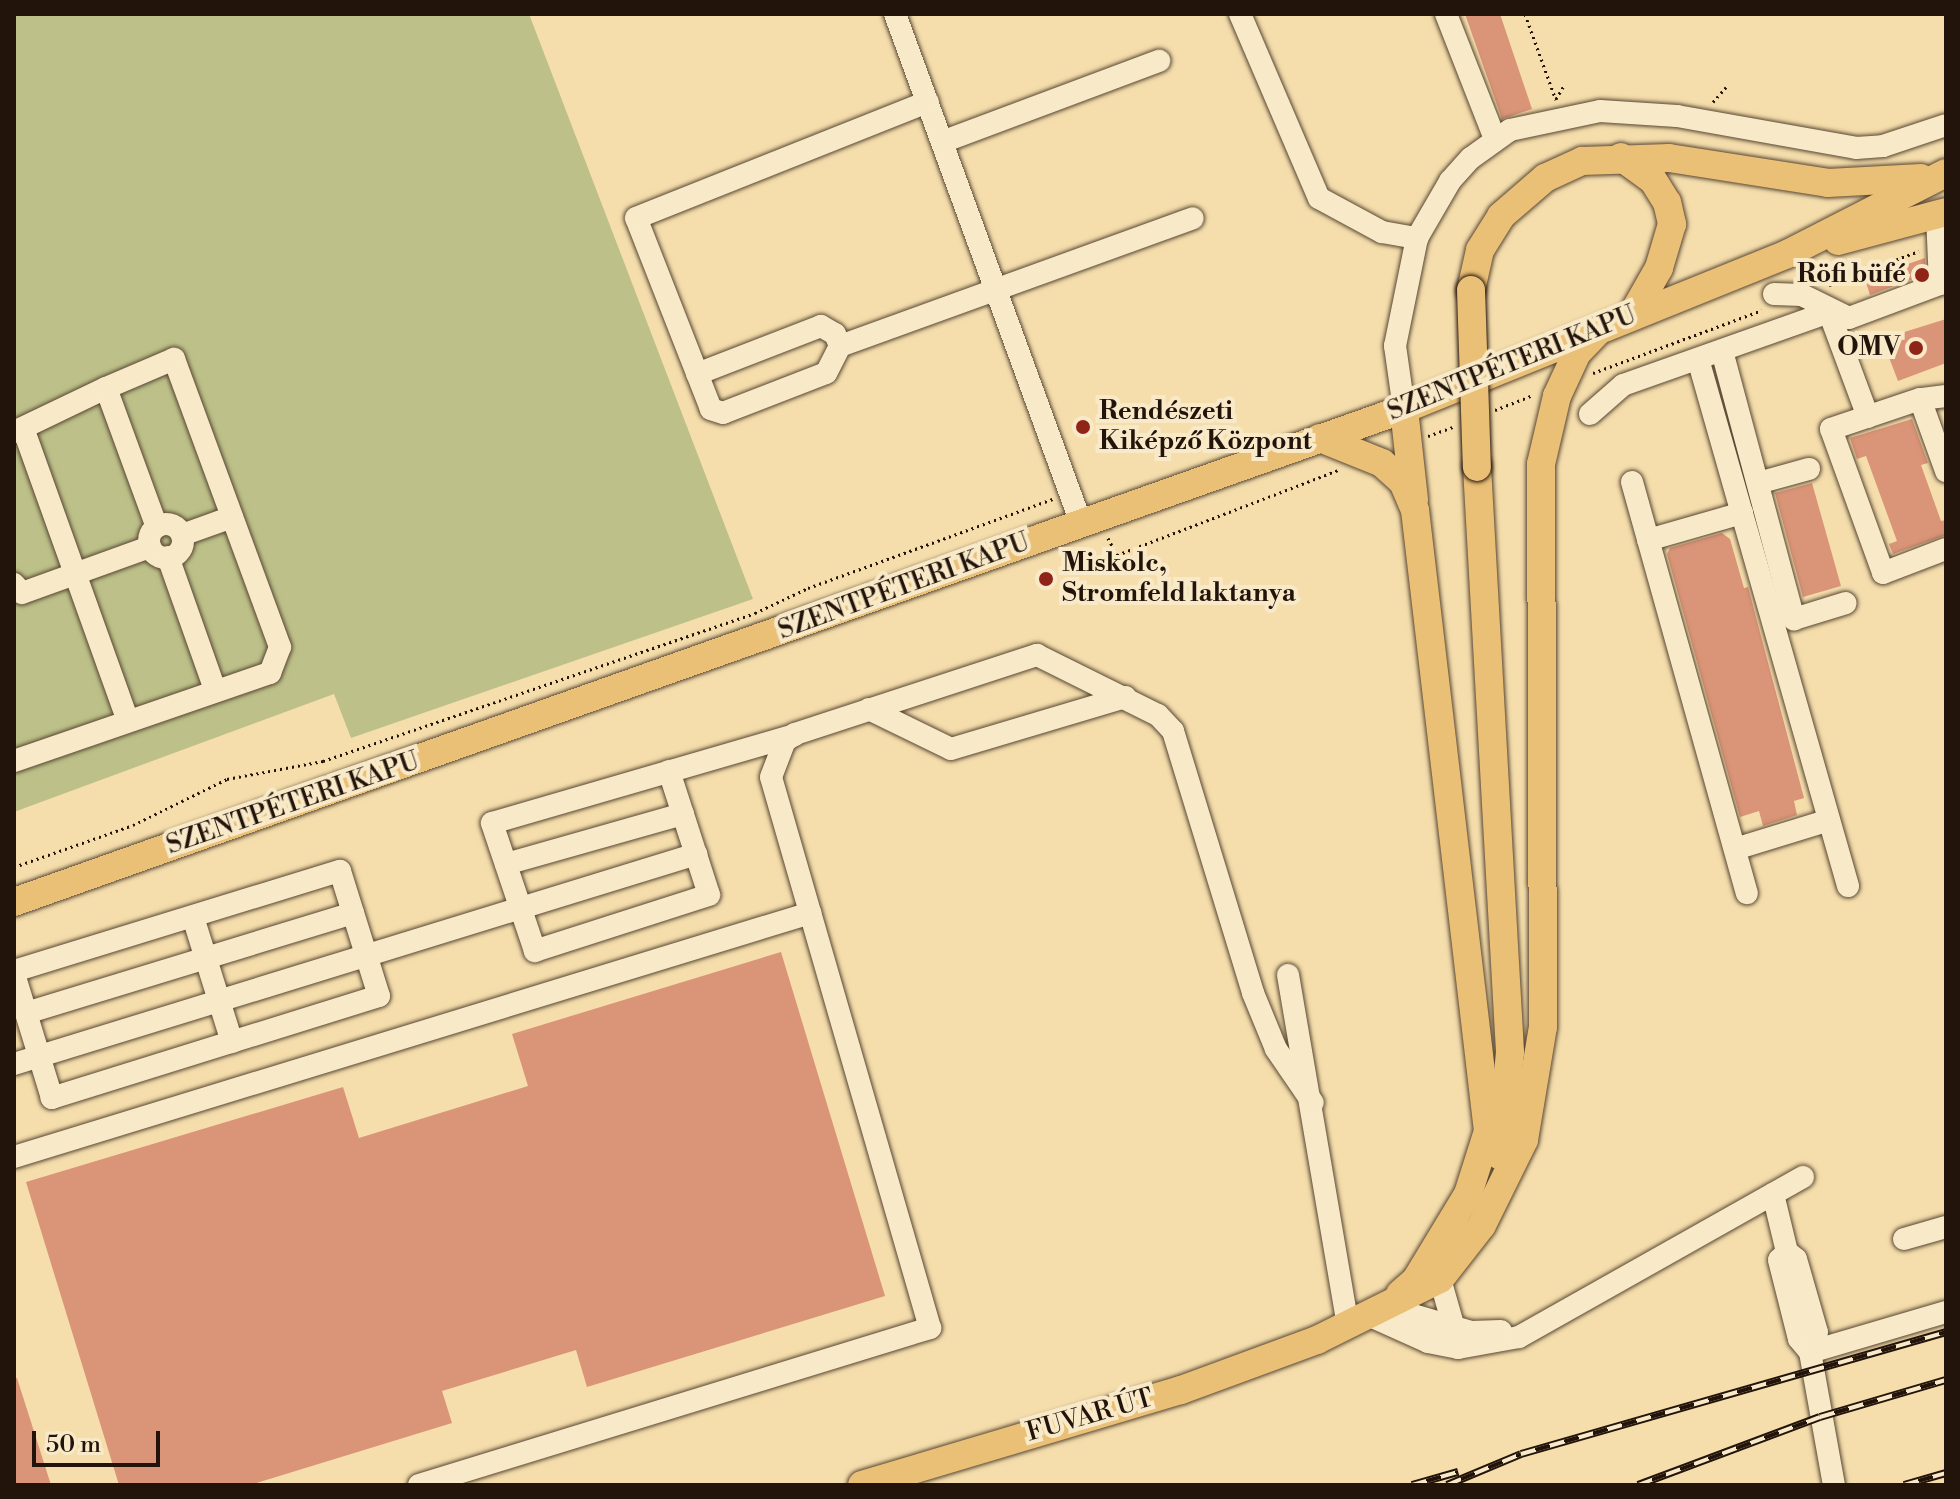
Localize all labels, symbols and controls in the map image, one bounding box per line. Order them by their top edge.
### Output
place label: Röfi büfé [1797,259,1906,291]
marker: Röfi büfé [1913,266,1931,284]
street label: SZENTPÉTERI KAPU [1383,300,1641,428]
place label: OMV [1837,332,1900,364]
marker: OMV [1907,339,1925,357]
place label: Rendészeti Kiképző Központ [1099,396,1312,458]
marker: Rendészeti Kiképző Központ [1074,418,1092,436]
street label: SZENTPÉTERI KAPU [774,527,1034,647]
place label: Miskolc, Stromfeld laktanya [1062,548,1296,610]
marker: Miskolc, Stromfeld laktanya [1037,570,1055,588]
street label: SZENTPÉTERI KAPU [163,746,423,862]
street label: FUVAR ÚT [1023,1383,1157,1449]
scale bar [36,1415,164,1465]
text: 50 m [46,1430,101,1460]

